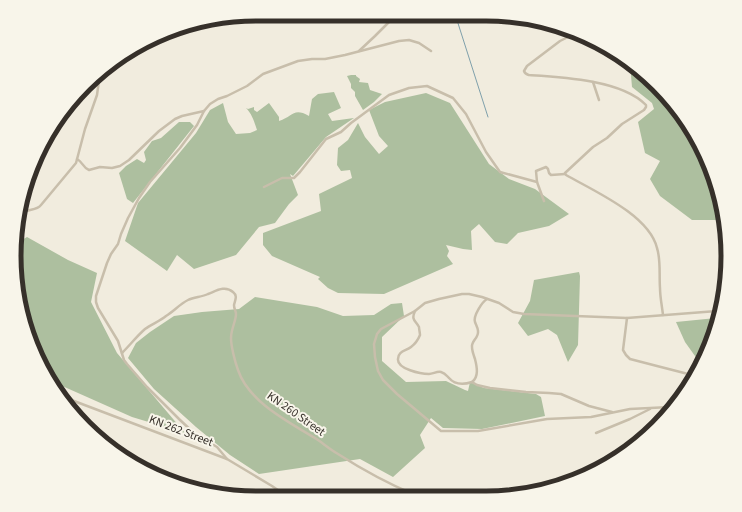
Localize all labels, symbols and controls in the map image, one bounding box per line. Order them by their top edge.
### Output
street label: KN 260 Street [263,388,329,440]
street label: KN 262 Street [146,411,216,451]

